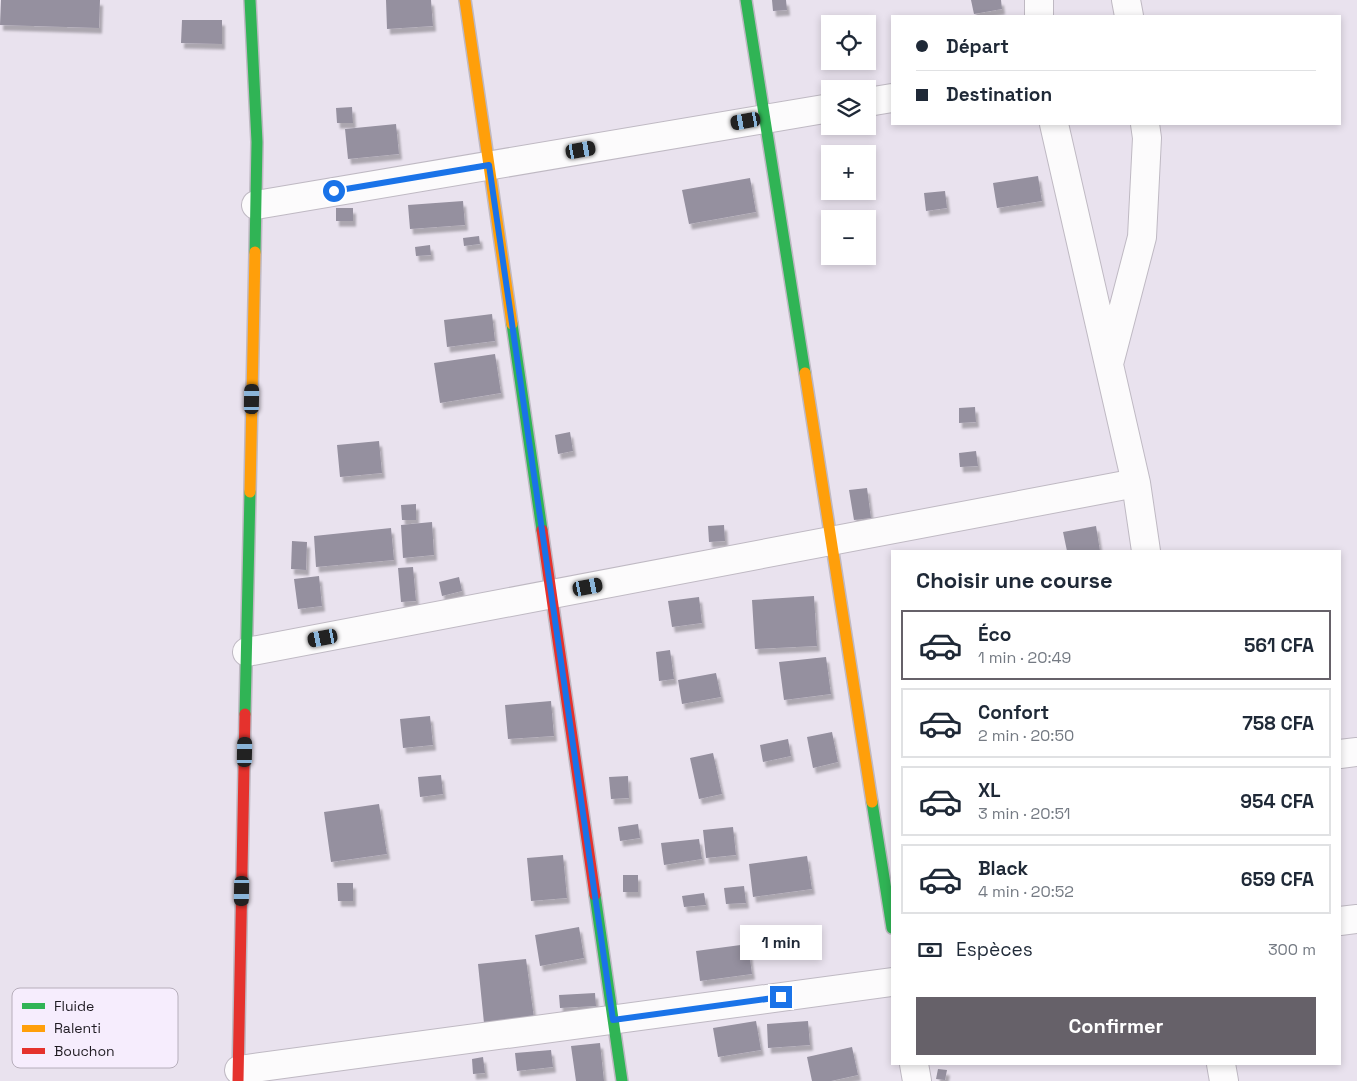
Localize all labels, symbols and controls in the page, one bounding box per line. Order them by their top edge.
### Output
map controls [821,15,876,265]
button: locate [821,15,876,70]
text: Départ [946,34,1009,59]
button: layers [821,80,876,135]
text: Destination [946,82,1052,107]
car [729,111,762,131]
car [564,140,597,160]
button: + [821,145,876,200]
route start [323,180,345,202]
button: − [821,210,876,265]
car [244,384,259,414]
text: Choisir une course [916,566,1113,594]
car [571,577,604,597]
text: Éco [978,622,1011,647]
icon: car [918,623,963,668]
car [306,628,339,648]
text: 561 CFA [1244,633,1314,658]
text: 1 min · 20:49 [978,647,1071,668]
text: Confort [978,700,1049,725]
icon: car [918,701,963,746]
text: 758 CFA [1242,711,1314,736]
text: 2 min · 20:50 [978,725,1074,746]
car [237,737,252,767]
text: XL [978,778,1001,803]
icon: car [918,779,963,824]
text: 954 CFA [1240,789,1314,814]
text: 3 min · 20:51 [978,803,1070,824]
text: Black [978,856,1028,881]
icon: car [918,857,963,902]
text: 659 CFA [1241,867,1314,892]
car [234,876,249,906]
text: 4 min · 20:52 [978,881,1074,902]
callout: 1 min [740,924,822,960]
text: 1 min [761,932,801,953]
icon: cash [916,936,944,964]
text: Espèces [956,937,1033,962]
text: 300 m [1268,939,1316,960]
route end [770,986,792,1008]
legend [12,988,178,1068]
text: Fluide [54,997,94,1015]
button: Confirmer [916,997,1316,1055]
text: Ralenti [54,1019,101,1037]
text: Bouchon [54,1042,115,1060]

